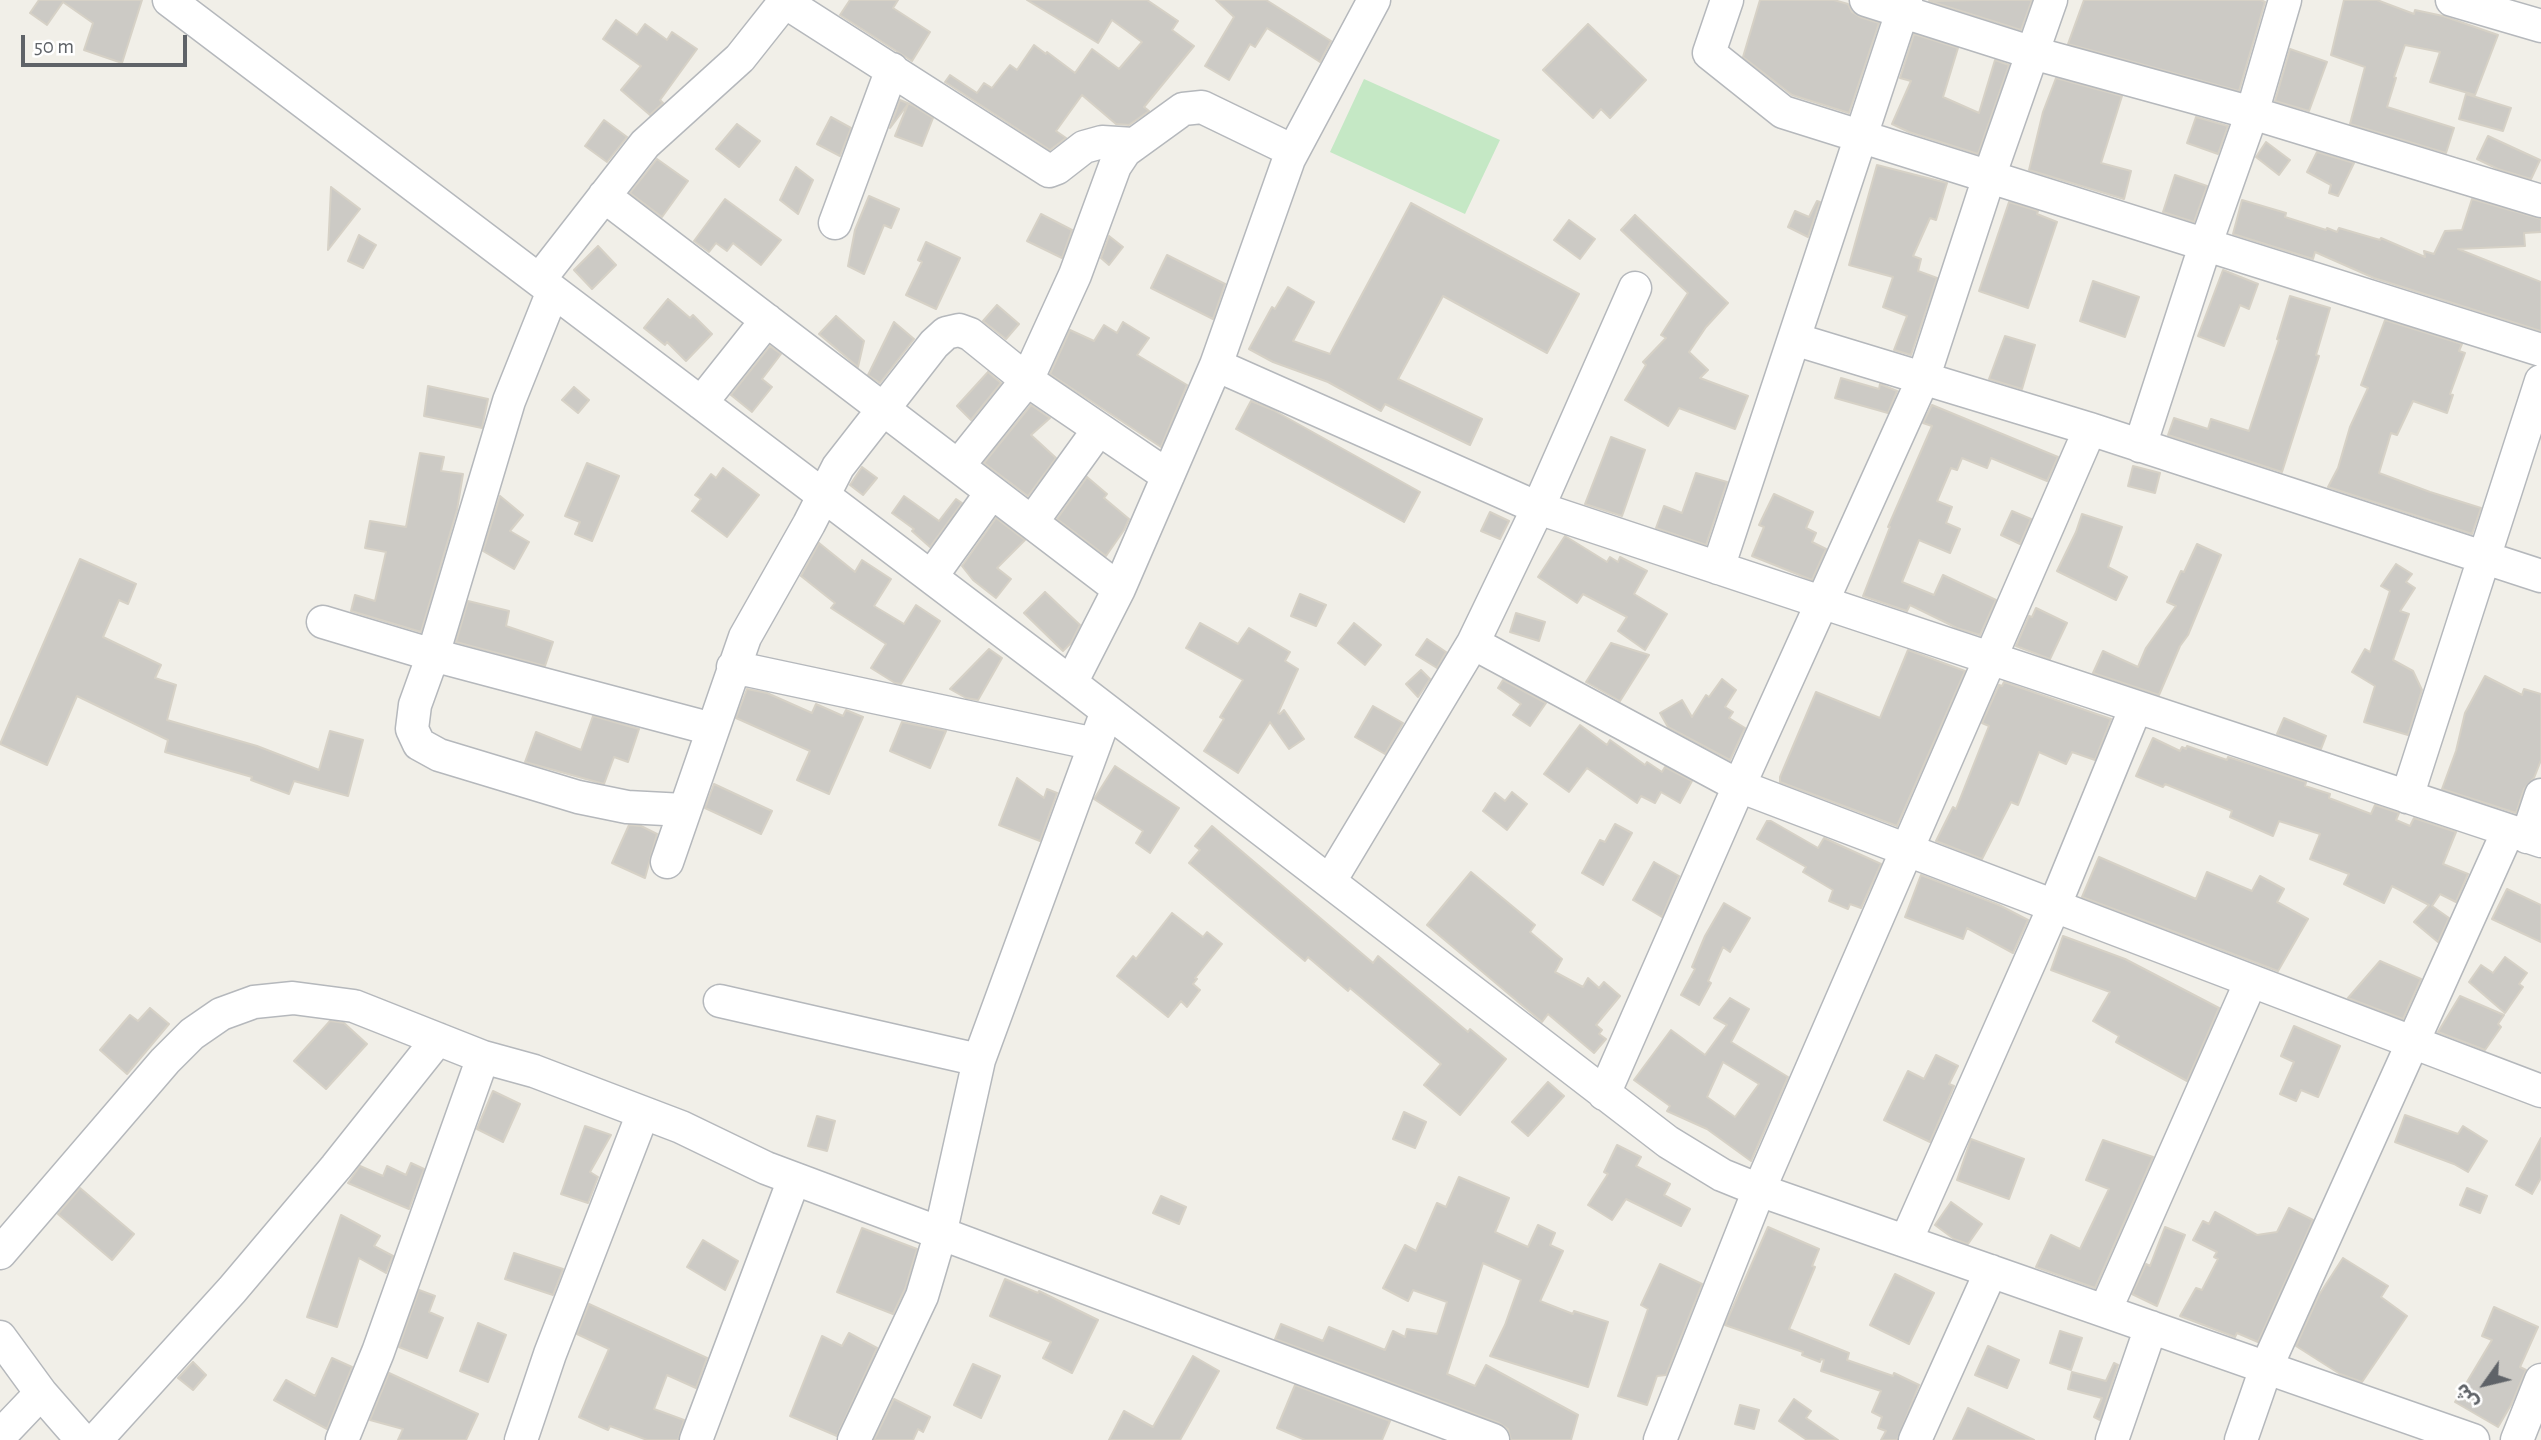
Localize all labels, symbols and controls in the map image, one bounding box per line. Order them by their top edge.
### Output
scale bar [24,21,191,65]
text: 50 m [34,36,74,57]
north arrow [2450,1349,2520,1419]
text: ش [2452,1380,2482,1412]

